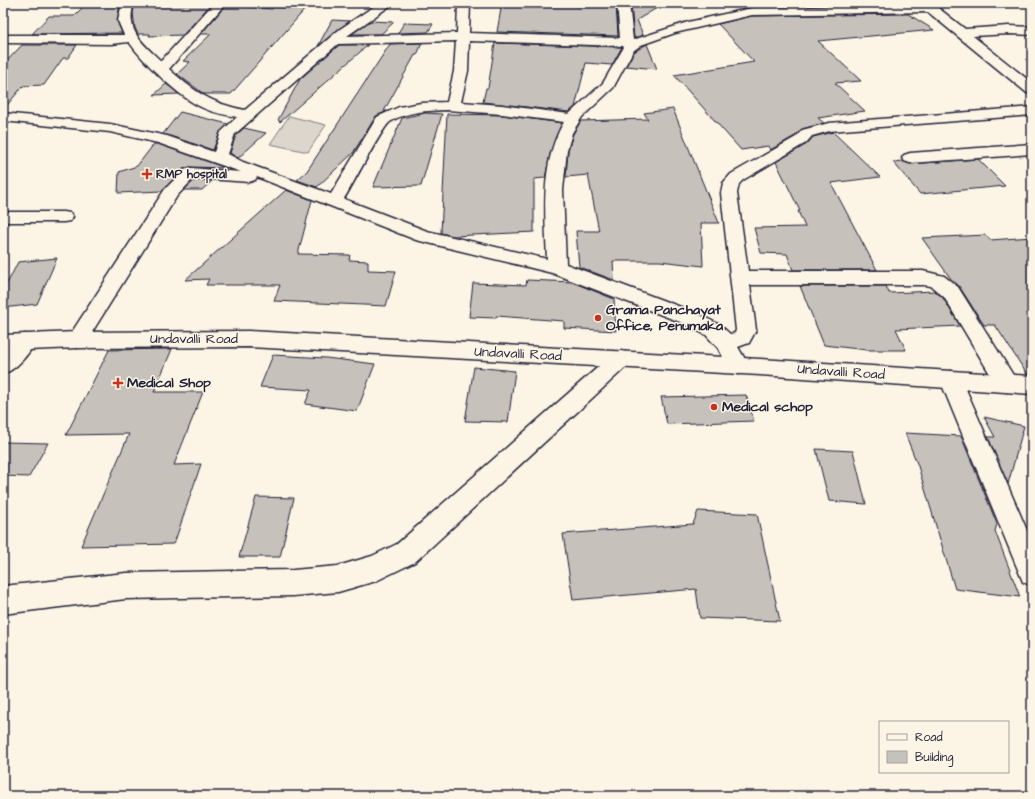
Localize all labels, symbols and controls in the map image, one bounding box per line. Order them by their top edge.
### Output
place label: RMP hospital [156,166,227,184]
marker: RMP hospital [141,168,153,180]
place label: Grama Panchayat Office, Penumaka [606,300,724,336]
marker: Grama Panchayat Office, Penumaka [593,313,603,323]
street label: Undavalli Road [150,329,238,349]
street label: Undavalli Road [474,342,562,366]
street label: Undavalli Road [796,359,886,385]
place label: Medical Shop [127,373,211,393]
marker: Medical Shop [112,377,124,389]
place label: Medical schop [722,397,813,417]
marker: Medical schop [709,402,719,412]
legend [879,721,1009,773]
text: Road [915,729,943,746]
text: Building [915,749,953,767]

